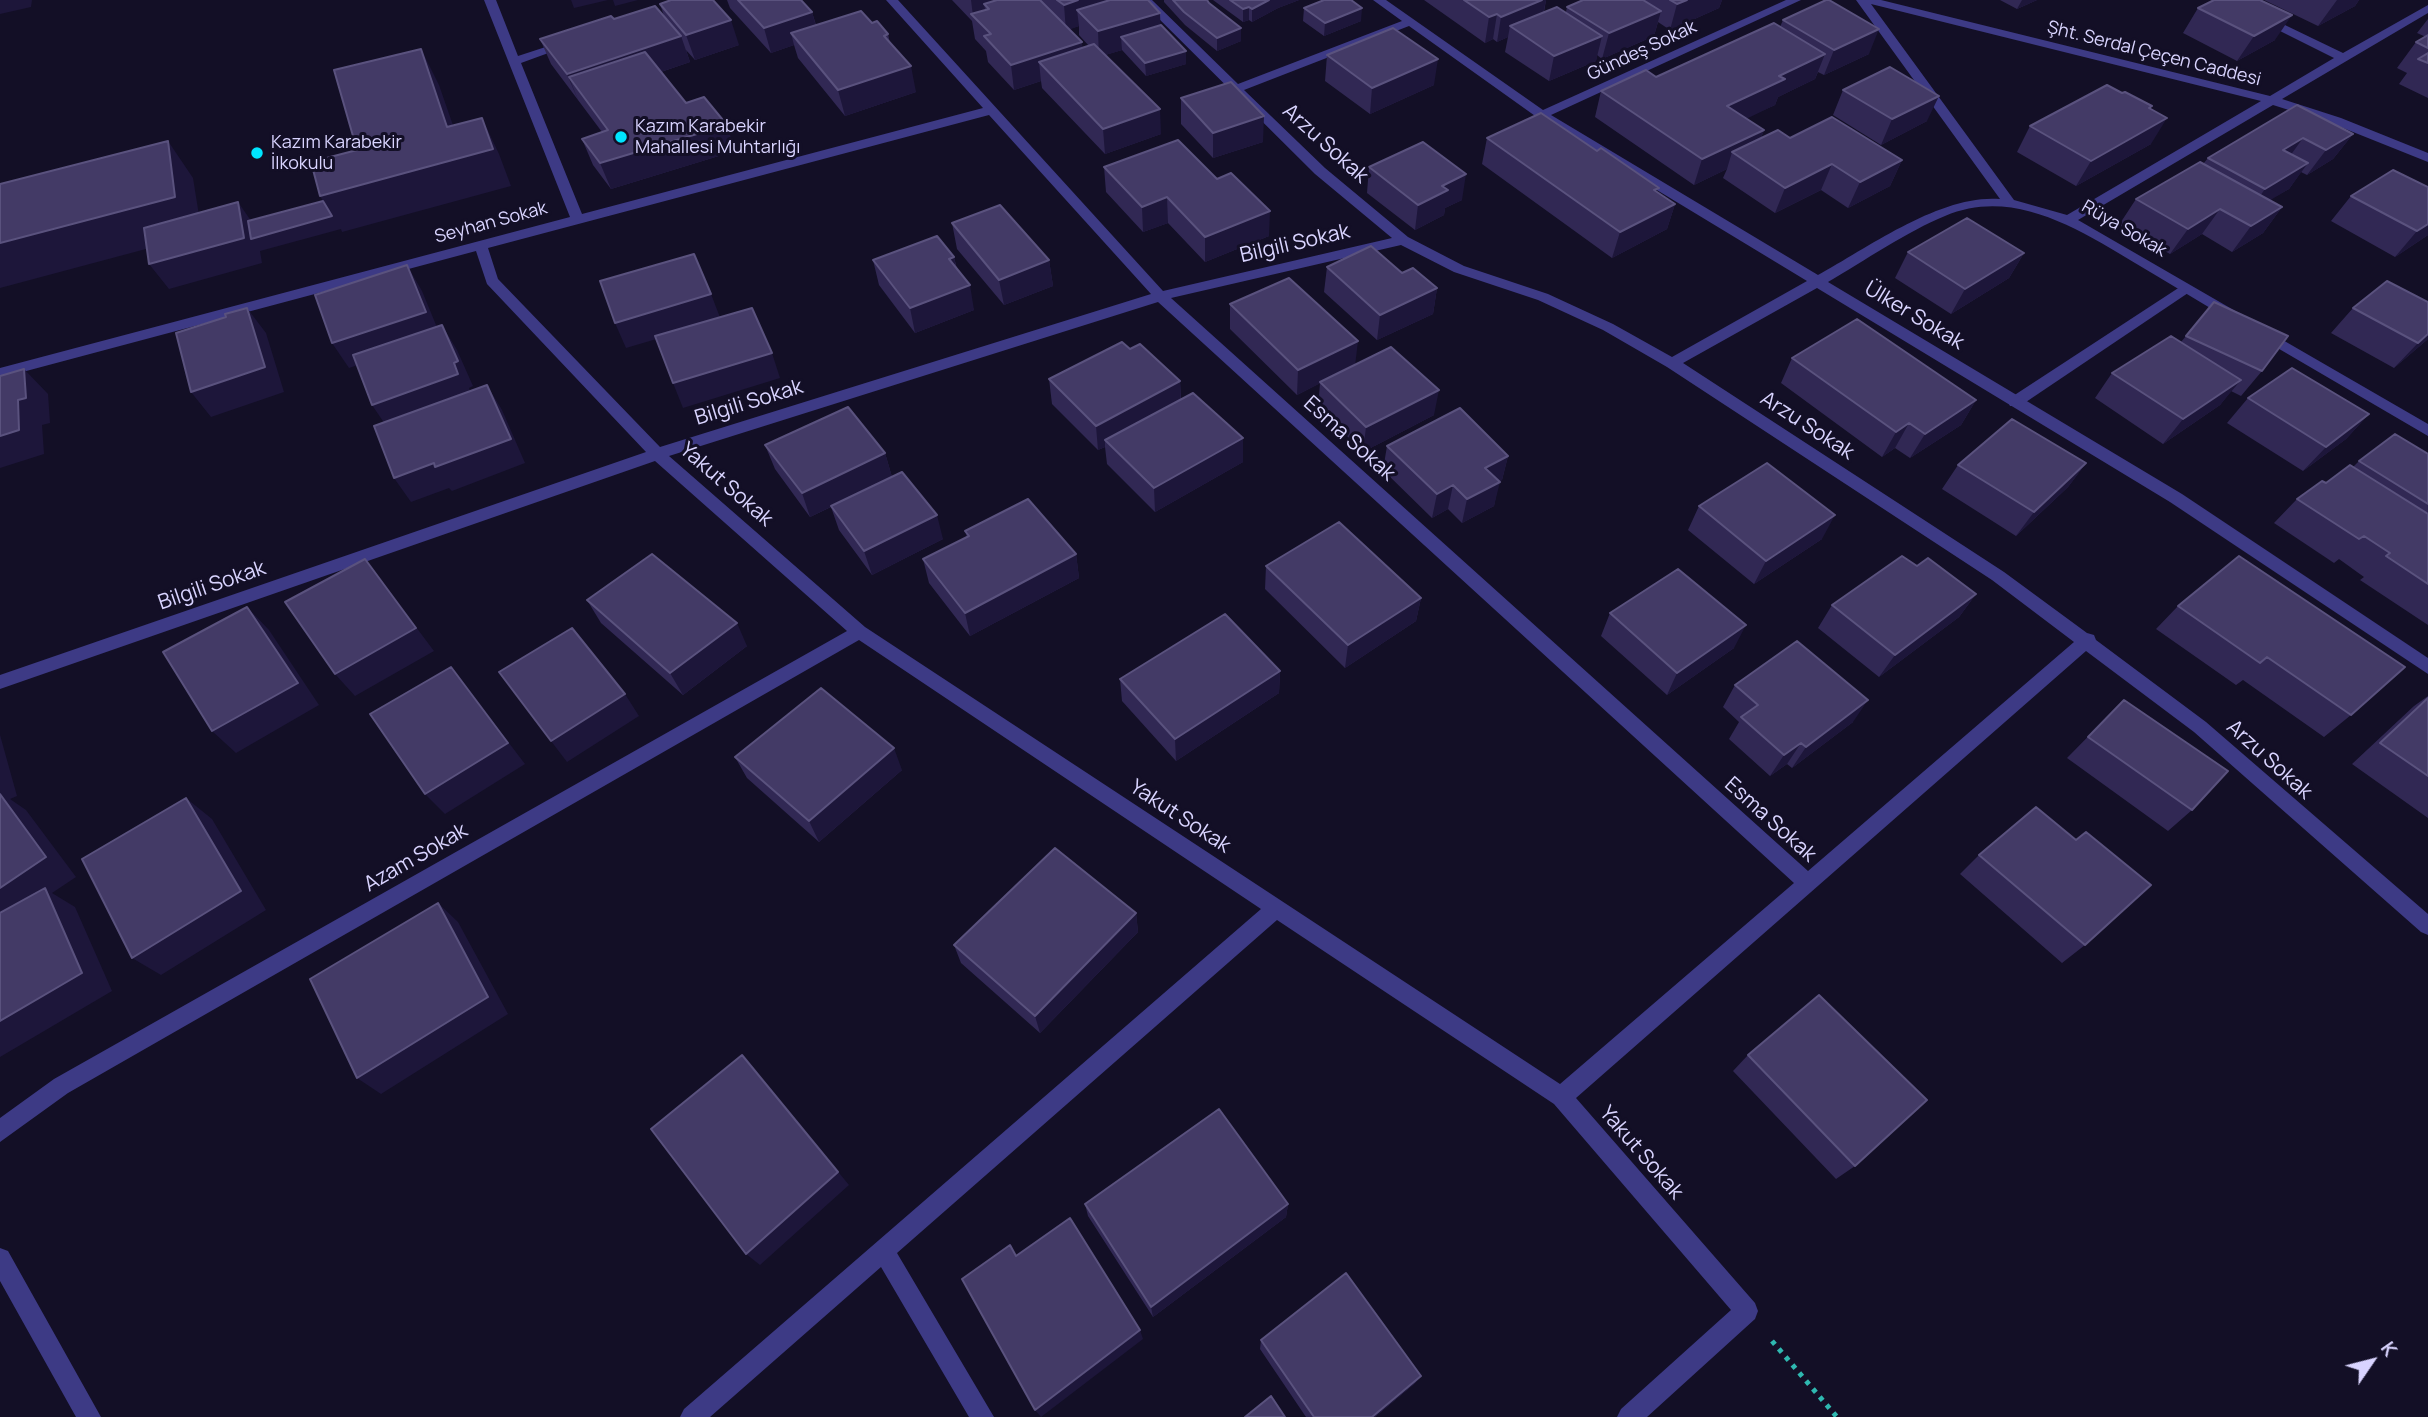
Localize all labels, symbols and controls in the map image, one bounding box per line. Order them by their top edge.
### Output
street label: Gündeş Sokak [1584,16,1700,86]
street label: Şht. Serdal Çeçen Caddesi [2045,17,2263,91]
street label: Arzu Sokak [1277,99,1373,189]
place label: Kazım Karabekir Mahallesi Muhtarlığı [635,116,800,158]
marker: Kazım Karabekir Mahallesi Muhtarlığı [613,129,629,145]
place label: Kazım Karabekir İlkokulu [271,132,402,174]
marker: Kazım Karabekir İlkokulu [249,145,265,161]
street label: Rüya Sokak [2078,196,2170,262]
street label: Seyhan Sokak [432,198,550,248]
street label: Bilgili Sokak [1238,219,1352,269]
street label: Ülker Sokak [1860,276,1968,356]
street label: Bilgili Sokak [692,375,806,431]
street label: Arzu Sokak [1755,386,1859,466]
street label: Esma Sokak [1298,391,1400,487]
street label: Yakut Sokak [674,438,778,532]
street label: Bilgili Sokak [155,556,269,616]
street label: Arzu Sokak [2221,715,2317,805]
street label: Esma Sokak [1719,772,1821,868]
street label: Yakut Sokak [1125,775,1235,859]
street label: Azam Sokak [360,818,472,898]
street label: Yakut Sokak [1594,1101,1688,1205]
north arrow [2337,1326,2407,1396]
text: K [2375,1336,2403,1361]

